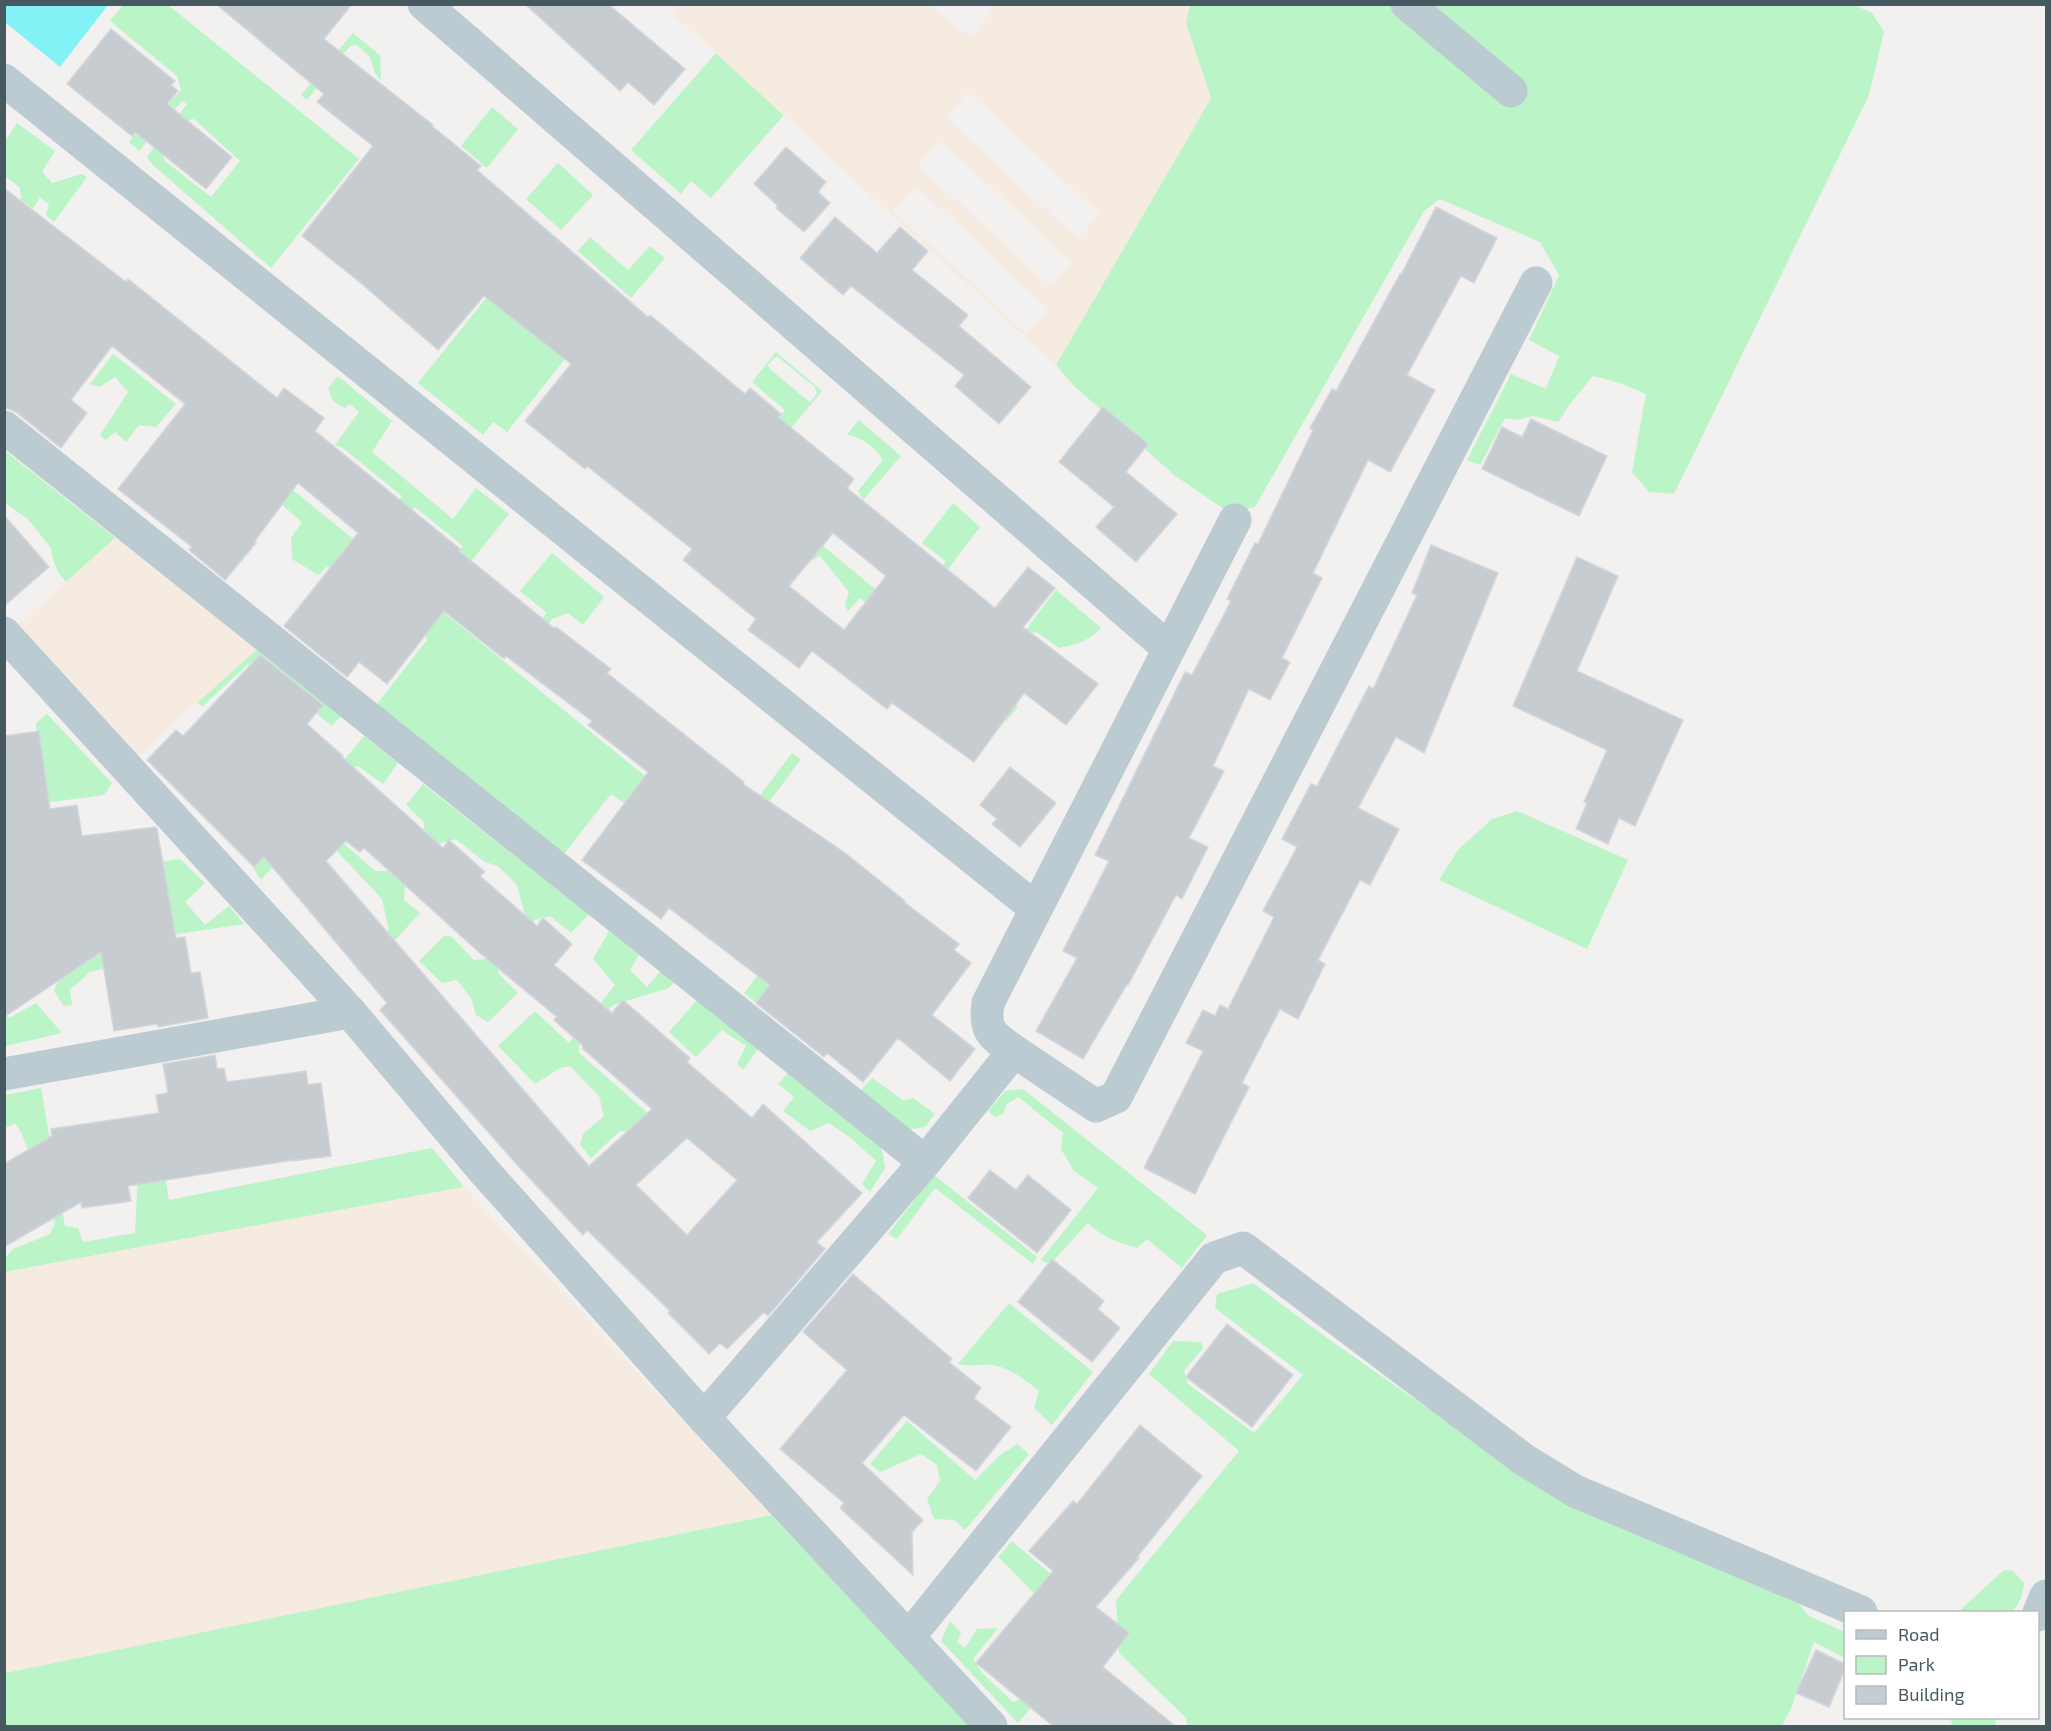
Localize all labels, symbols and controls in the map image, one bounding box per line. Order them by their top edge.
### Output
legend [1844,1611,2039,1719]
text: Road [1898,1623,1939,1645]
text: Park [1898,1653,1935,1675]
text: Building [1898,1683,1965,1705]

